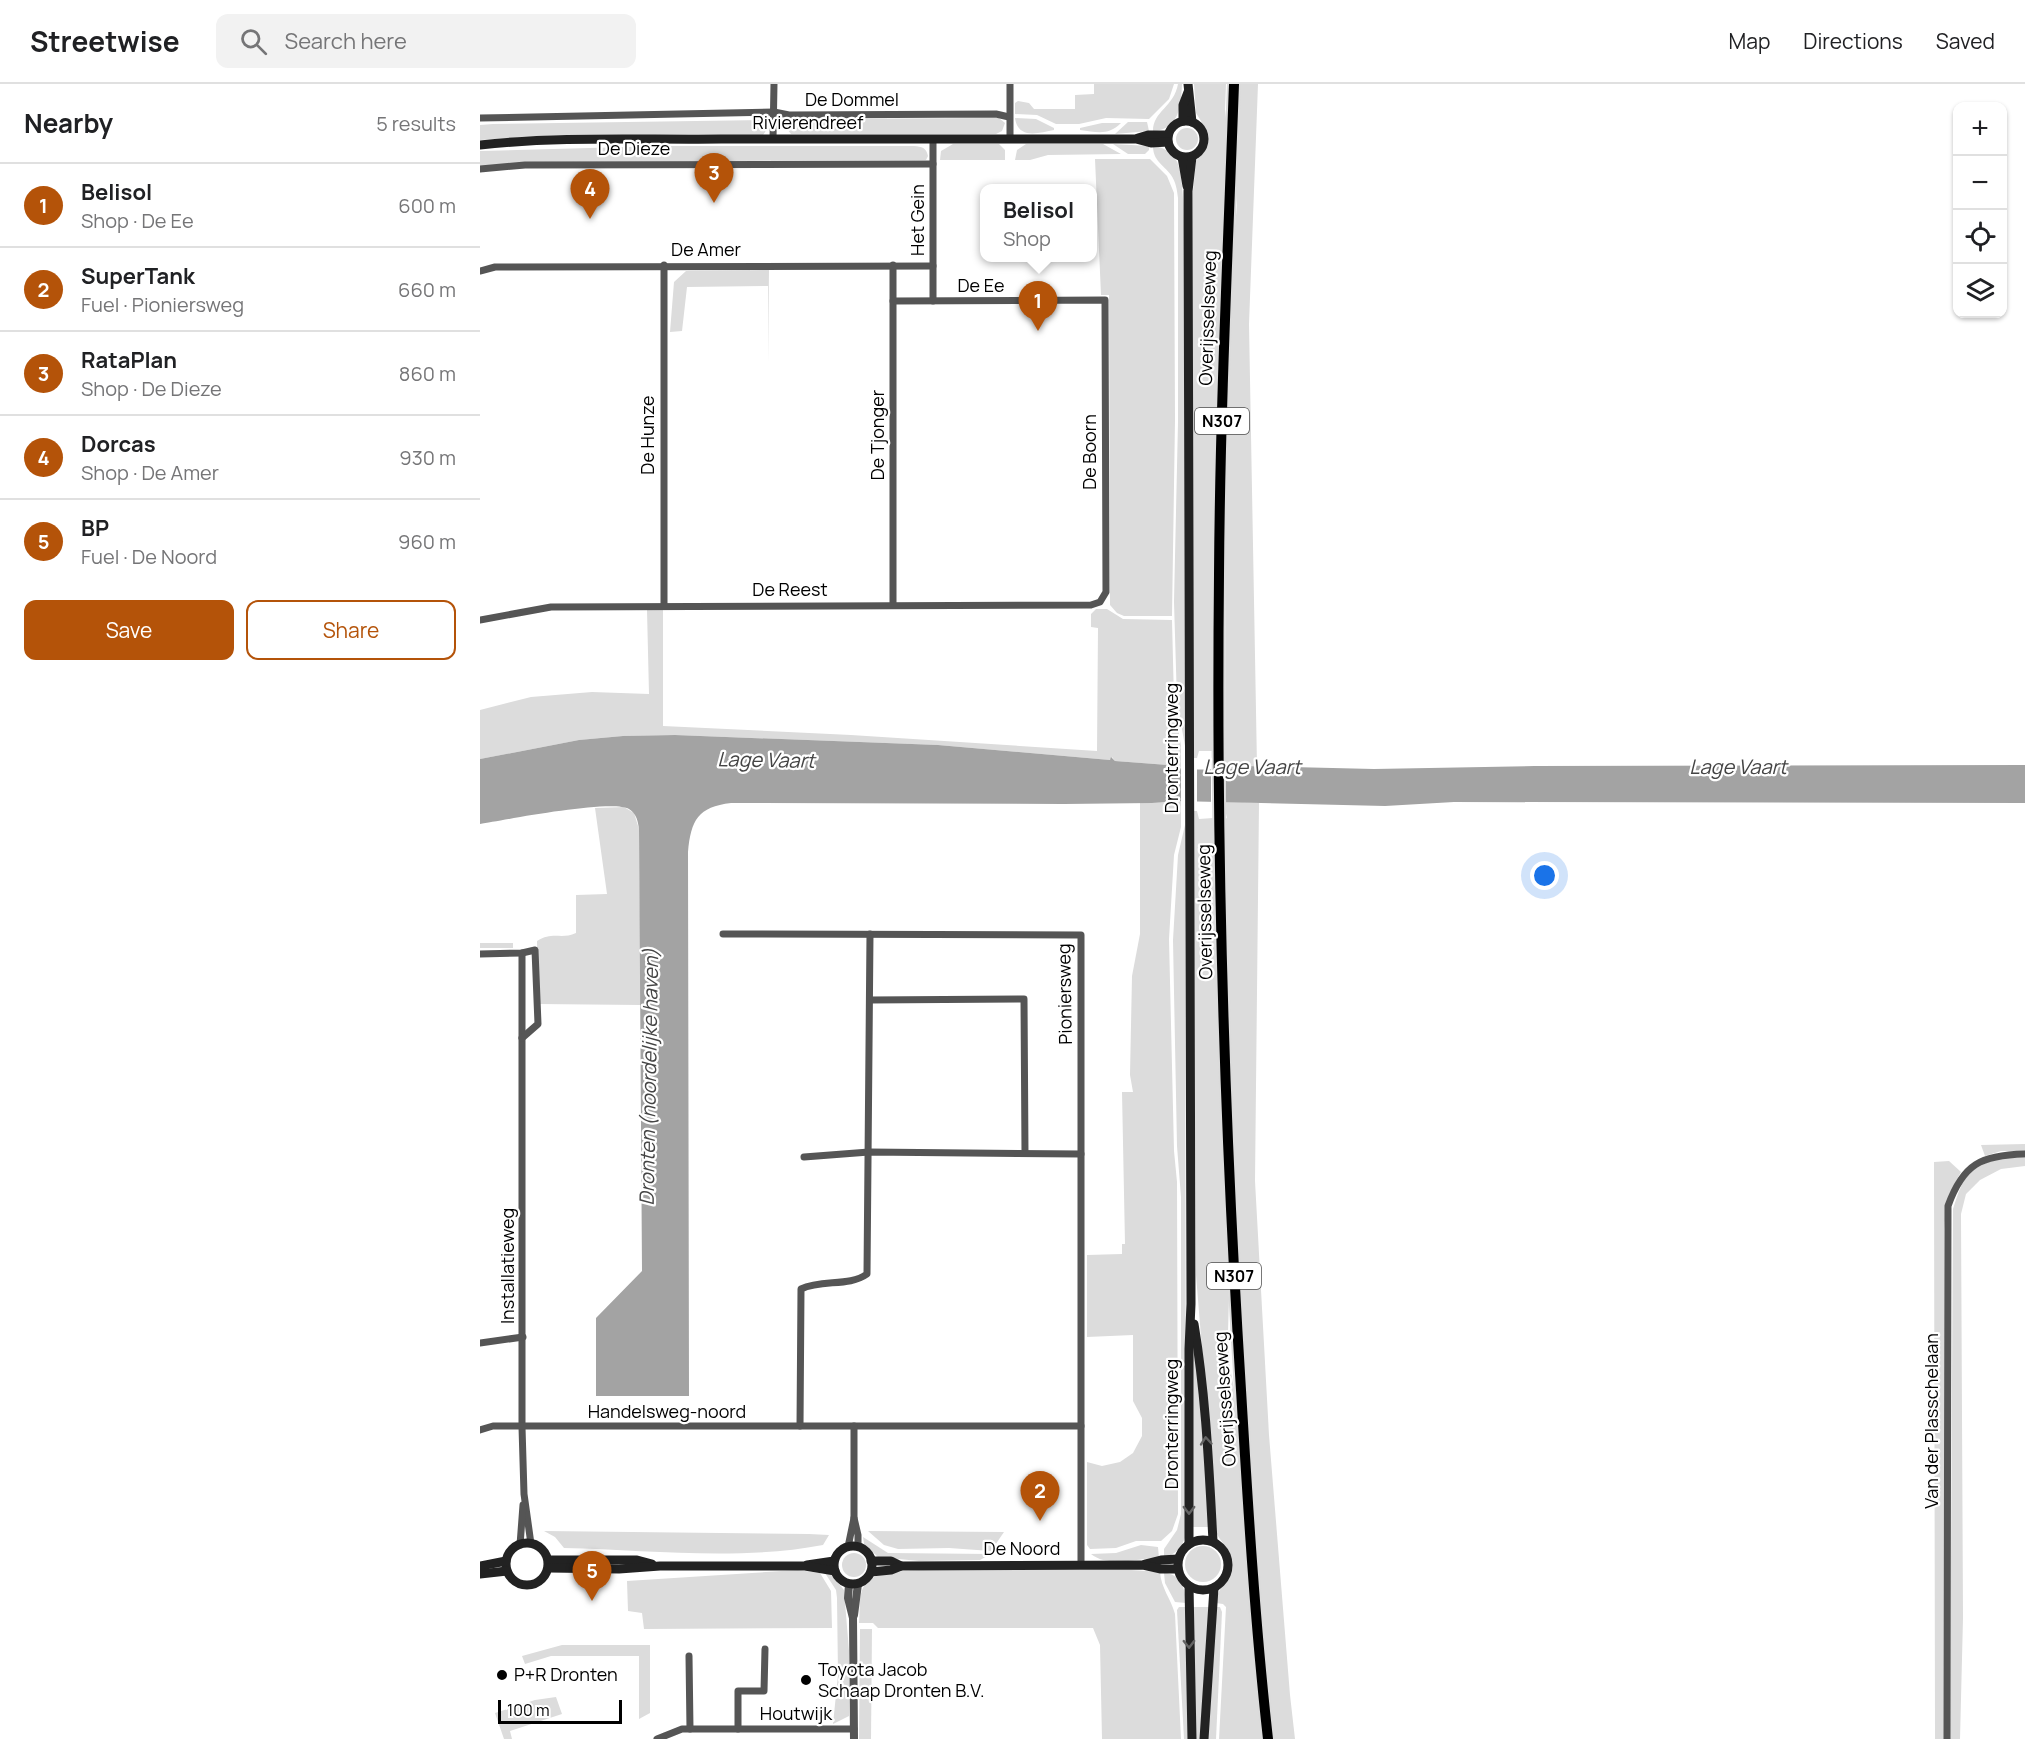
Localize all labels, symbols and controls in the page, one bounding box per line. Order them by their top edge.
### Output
search box [216,14,636,68]
text: Streetwise [30,22,180,60]
icon: search [237,25,270,58]
text: Search here [285,26,407,56]
text: Map [1729,27,1770,55]
text: Directions [1803,27,1903,55]
text: Saved [1936,27,1995,55]
street label: De Dommel [805,87,899,111]
map controls [1953,102,2007,318]
button: + [1953,102,2007,156]
text: Nearby [24,105,113,141]
text: 5 results [376,110,456,137]
street label: Rivierendreef [752,110,864,134]
street label: De Dieze [598,136,670,160]
pin: 3 [694,154,734,203]
button: − [1953,156,2007,210]
pin: 4 [570,170,610,219]
text: Belisol [81,177,152,207]
street label: Het Gein [905,184,929,256]
popup [980,184,1097,262]
text: 1 [39,192,48,219]
text: 600 m [398,192,456,219]
text: Belisol [1003,195,1074,225]
text: Shop · De Ee [81,207,194,234]
button: locate [1953,210,2007,264]
text: Shop [1003,225,1051,252]
street label: De Amer [671,237,741,261]
street label: Overijsselseweg [1193,250,1221,386]
text: SuperTank [81,261,195,291]
button: layers [1953,264,2007,318]
street label: De Ee [958,273,1005,297]
text: 2 [38,276,49,303]
text: 660 m [398,276,456,303]
pin: 1 [1018,282,1058,331]
text: Fuel · Pioniersweg [81,291,244,318]
text: RataPlan [81,345,177,375]
text: 3 [38,360,49,387]
text: 860 m [399,360,456,387]
text: Shop · De Dieze [81,375,222,402]
street label: De Tjonger [865,389,889,480]
street label: De Hunze [635,395,659,475]
road number: N307 [1195,408,1249,434]
street label: De Boorn [1077,414,1101,490]
text: Dorcas [81,429,156,459]
text: 4 [37,444,50,471]
text: 930 m [399,444,456,471]
text: Shop · De Amer [81,459,219,486]
text: BP [81,513,109,543]
text: 5 [38,528,49,555]
text: 960 m [398,528,456,555]
text: Fuel · De Noord [81,543,217,570]
street label: De Reest [752,577,828,601]
button: Save [24,600,234,660]
button: Share [246,600,456,660]
street label: Dronterringweg [1159,683,1183,813]
water label: Lage Vaart [717,745,817,774]
water label: Lage Vaart [1203,753,1303,780]
water label: Lage Vaart [1689,753,1789,780]
street label: Overijsselseweg [1191,844,1217,980]
your location [1530,861,1559,890]
street label: Pioniersweg [1051,943,1077,1045]
water label: Dronten (noordelijke haven) [633,948,664,1206]
street label: Installatieweg [495,1208,519,1324]
road number: N307 [1207,1263,1261,1289]
street label: Overijsselseweg [1207,1331,1241,1467]
street label: Van der Plasschelaan [1919,1333,1943,1509]
street label: Dronterringweg [1159,1359,1183,1489]
street label: Handelsweg-noord [588,1399,746,1423]
one-way arrow [1200,1436,1213,1445]
pin: 2 [1020,1472,1060,1521]
one-way arrow [1183,1505,1195,1514]
street label: De Noord [984,1536,1060,1560]
pin: 5 [572,1552,612,1601]
one-way arrow [1183,1640,1195,1649]
place label: Toyota Jacob Schaap Dronten B.V. [818,1657,985,1702]
place label: P+R Dronten [514,1662,618,1686]
marker: P+R Dronten [495,1668,509,1682]
marker: Toyota Jacob Schaap Dronten B.V. [799,1673,813,1687]
scale bar [498,1697,622,1724]
text: 100 m [507,1699,550,1721]
street label: Houtwijk [760,1701,833,1725]

